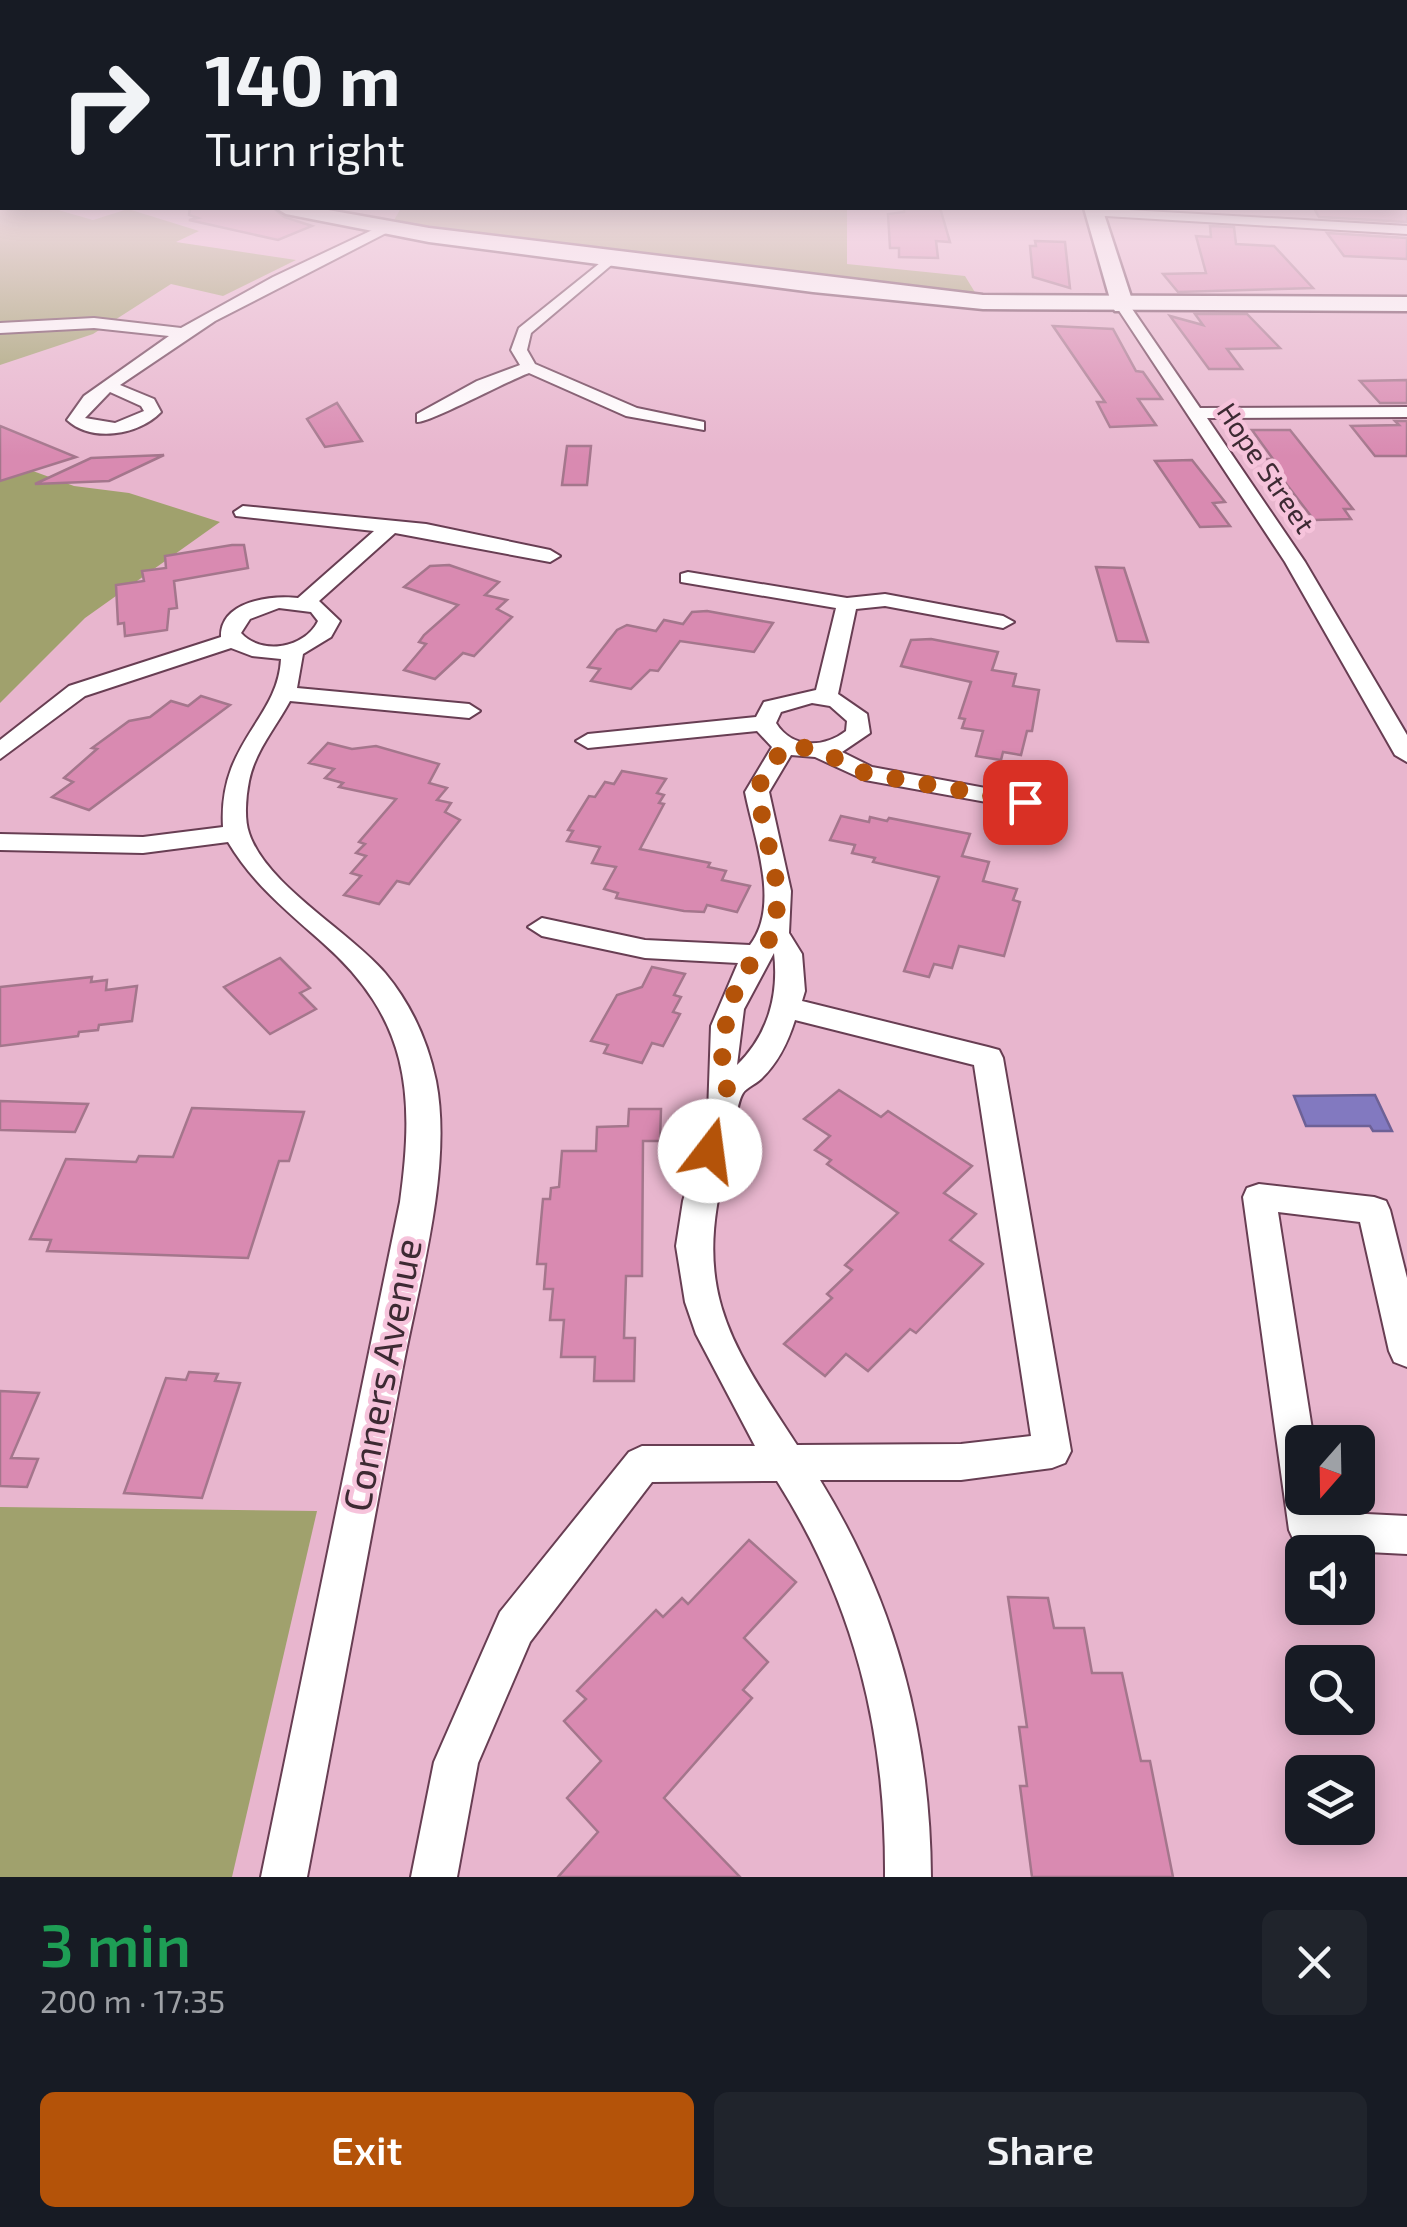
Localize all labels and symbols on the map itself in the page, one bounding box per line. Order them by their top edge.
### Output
street label: Hope Street [1211,396,1323,539]
pin [983,760,1068,845]
position arrow [658,1099,762,1203]
street label: Conners Avenue [332,1234,430,1515]
north arrow [1285,1425,1375,1515]

